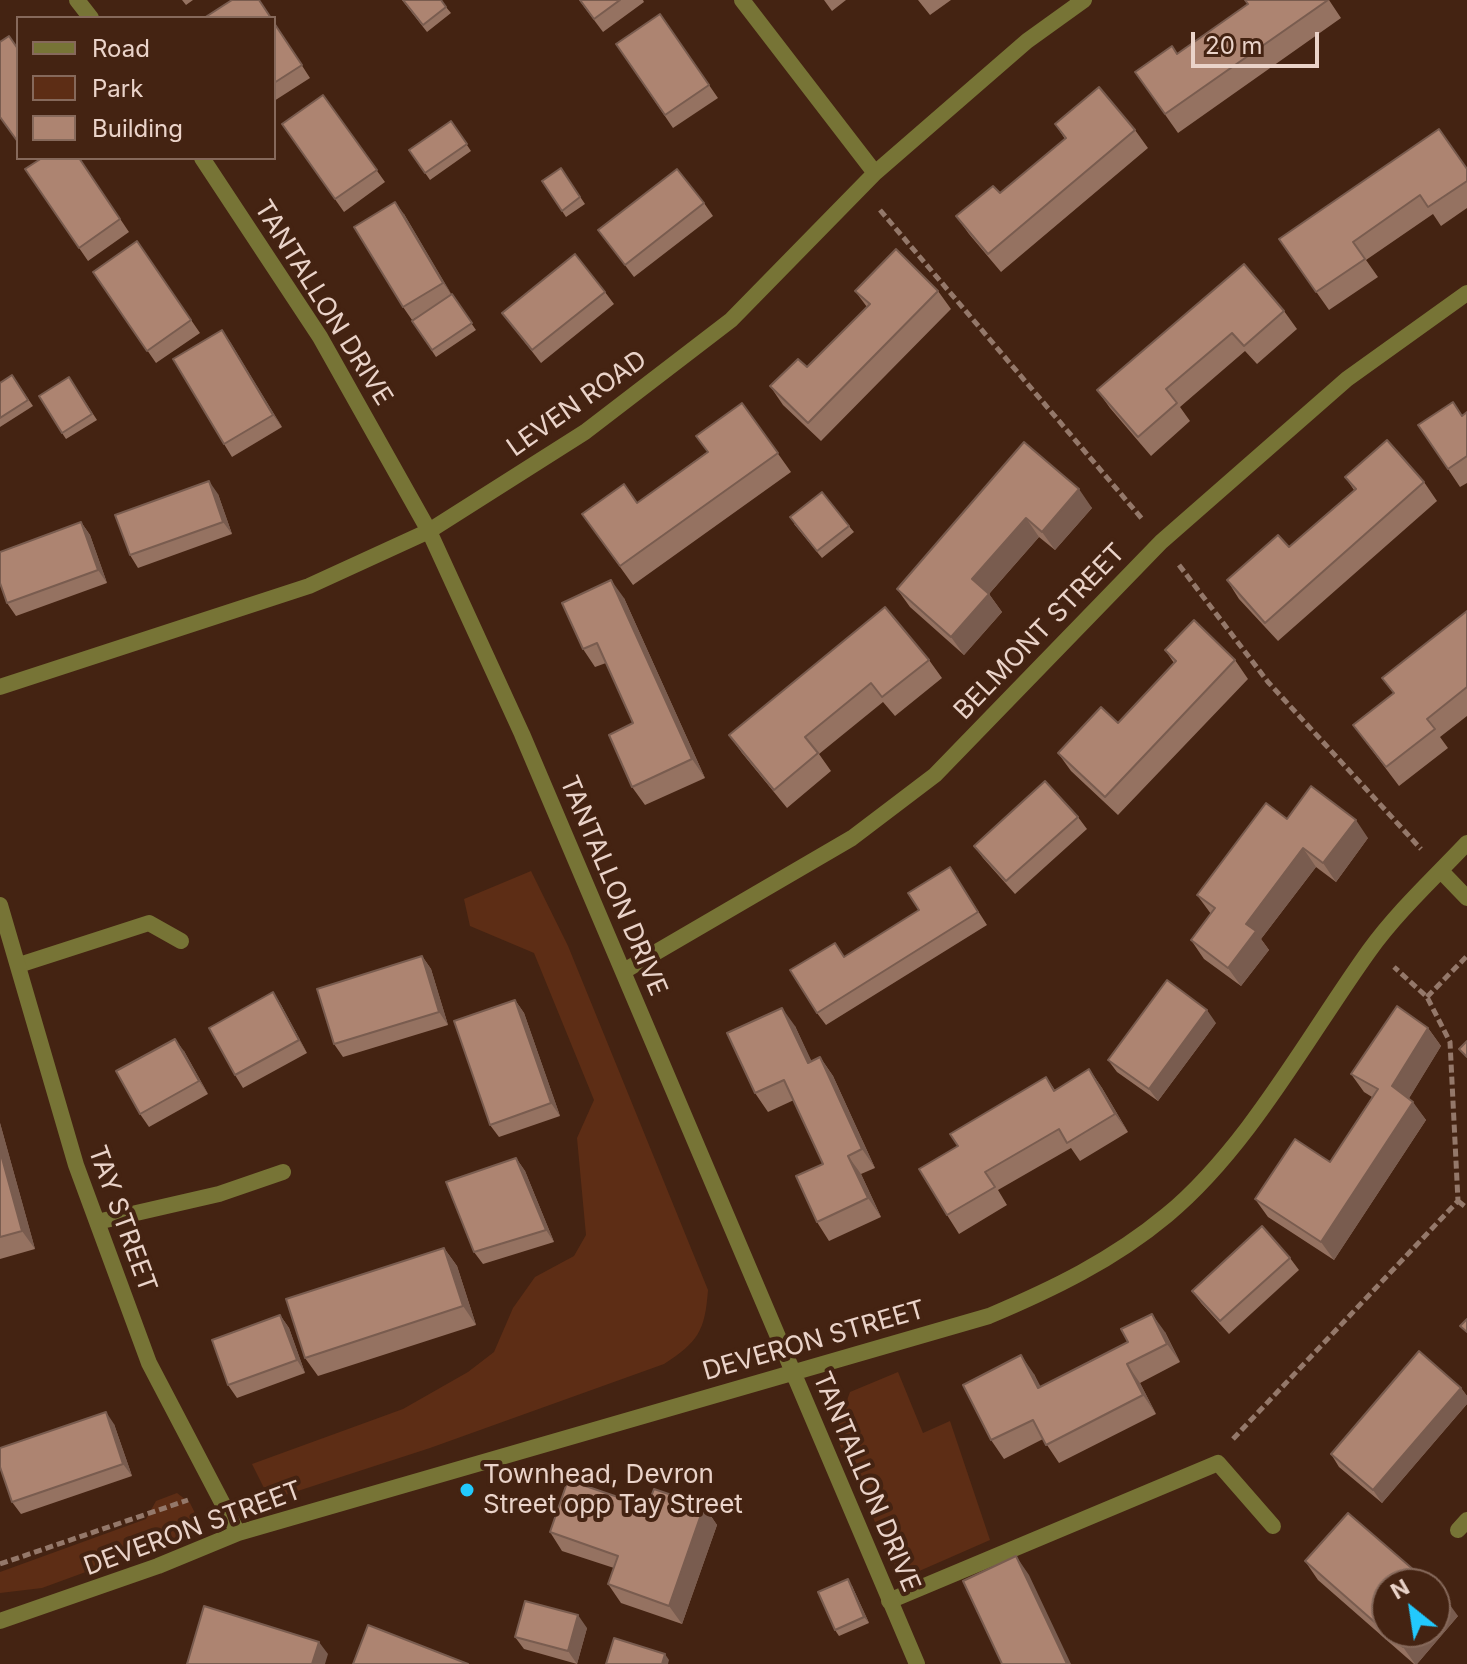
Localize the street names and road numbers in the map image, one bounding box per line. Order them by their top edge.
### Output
street label: TANTALLON DRIVE [247,195,399,411]
street label: LEVEN ROAD [501,344,653,464]
street label: BELMONT STREET [948,537,1132,727]
street label: TANTALLON DRIVE [553,771,673,1001]
street label: TAY STREET [81,1141,163,1297]
street label: DEVERON STREET [699,1294,929,1388]
street label: TANTALLON DRIVE [806,1367,926,1597]
street label: DEVERON STREET [80,1475,306,1583]

